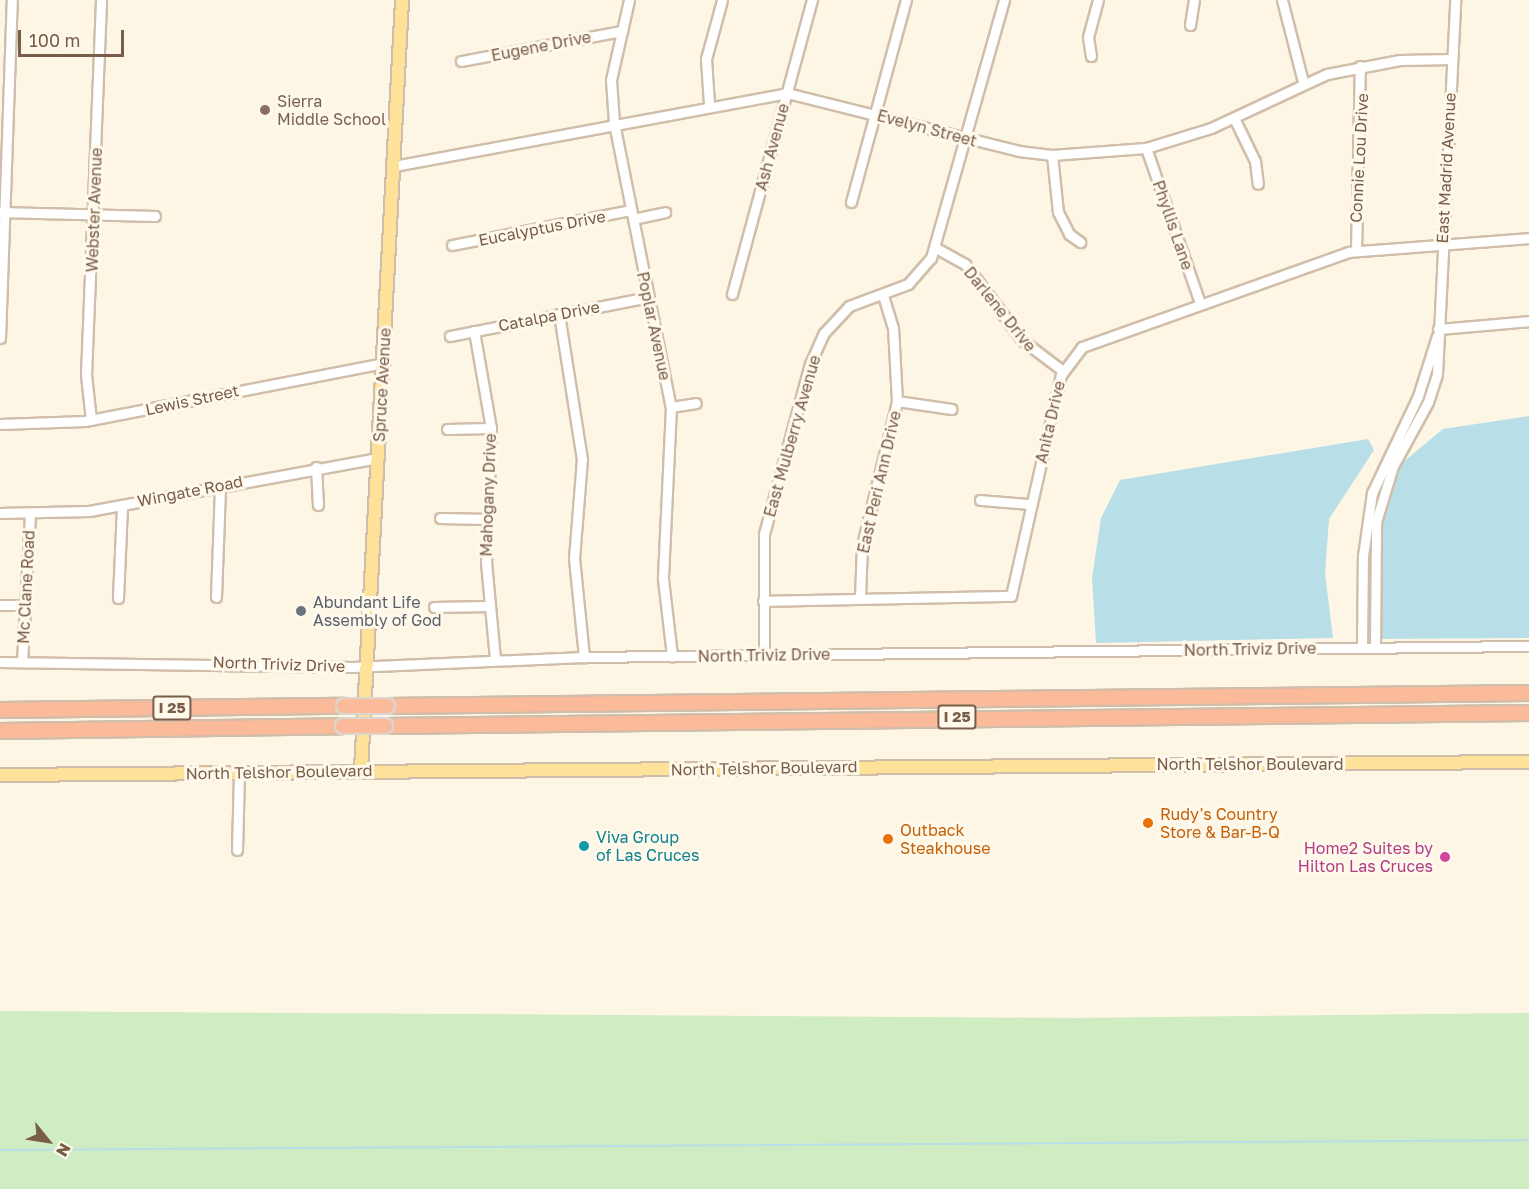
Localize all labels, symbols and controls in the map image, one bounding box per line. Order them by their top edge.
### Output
scale bar [21,18,128,56]
street label: Eugene Drive [489,27,593,65]
text: 100 m [29,29,80,51]
place label: Sierra Middle School [277,91,386,129]
street label: East Madrid Avenue [1432,92,1460,244]
street label: Connie Lou Drive [1346,93,1372,223]
street label: Ash Avenue [751,101,793,193]
marker: Sierra Middle School [258,103,272,117]
street label: Evelyn Street [875,105,979,151]
street label: Webster Avenue [82,147,106,273]
street label: Phyllis Lane [1149,178,1197,272]
street label: Eucalyptus Drive [477,206,607,250]
street label: Darlene Drive [960,263,1040,355]
street label: Poplar Avenue [633,270,675,382]
street label: Catalpa Drive [497,297,601,335]
street label: Spruce Avenue [369,327,395,443]
street label: East Mulberry Avenue [760,353,824,519]
street label: Anita Drive [1031,379,1069,465]
street label: Lewis Street [143,381,241,419]
street label: East Peri Ann Drive [853,409,905,555]
street label: Mahogany Drive [476,433,500,557]
street label: Wingate Road [136,471,244,511]
street label: Mc Clane Road [13,530,39,644]
place label: Abundant Life Assembly of God [313,592,442,630]
marker: Abundant Life Assembly of God [294,604,308,618]
street label: North Triviz Drive [1184,638,1316,660]
street label: North Triviz Drive [698,644,830,666]
street label: North Triviz Drive [212,652,346,676]
road number: I 25 [151,696,193,720]
road number: I 25 [936,705,978,729]
street label: North Telshor Boulevard [1157,754,1343,774]
street label: North Telshor Boulevard [670,757,858,779]
street label: North Telshor Boulevard [185,761,373,783]
place label: Rudy's Country Store & Bar-B-Q [1160,804,1280,842]
marker: Rudy's Country Store & Bar-B-Q [1141,816,1155,830]
place label: Outback Steakhouse [900,820,991,858]
place label: Viva Group of Las Cruces [596,827,699,865]
marker: Outback Steakhouse [881,832,895,846]
place label: Home2 Suites by Hilton Las Cruces [1298,838,1433,876]
marker: Viva Group of Las Cruces [577,839,591,853]
marker: Home2 Suites by Hilton Las Cruces [1438,850,1452,864]
north arrow [18,1111,78,1171]
text: N [52,1140,75,1160]

